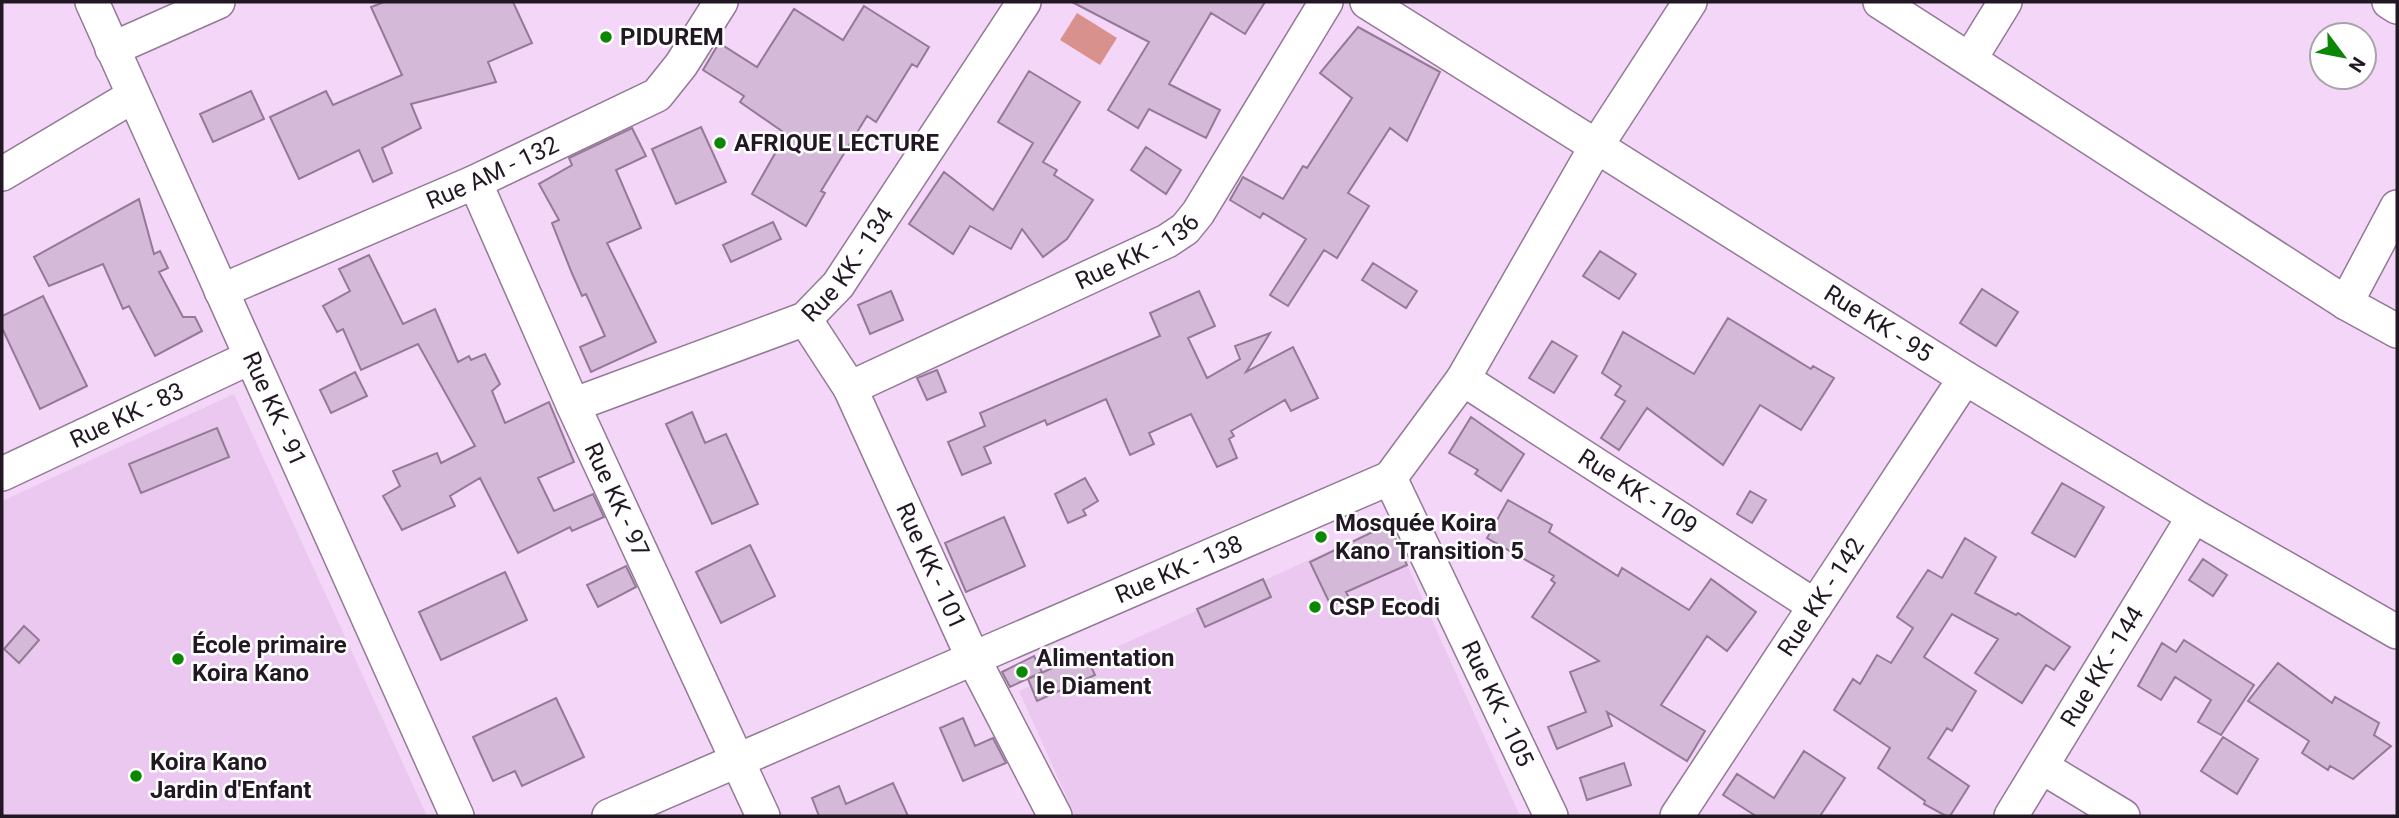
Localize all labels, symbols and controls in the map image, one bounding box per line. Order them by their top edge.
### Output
north arrow [2308,21,2378,91]
place label: PIDUREM [620,23,724,51]
marker: PIDUREM [598,29,614,45]
text: N [2344,53,2370,77]
place label: AFRIQUE LECTURE [734,129,939,157]
street label: Rue AM - 132 [422,130,563,215]
marker: AFRIQUE LECTURE [712,135,728,151]
street label: Rue KK - 134 [796,202,899,328]
street label: Rue KK - 136 [1071,209,1205,296]
street label: Rue KK - 95 [1819,279,1938,368]
street label: Rue KK - 91 [237,347,312,471]
street label: Rue KK - 83 [66,377,188,454]
street label: Rue KK - 97 [578,438,655,561]
street label: Rue KK - 109 [1573,443,1702,540]
street label: Rue KK - 101 [890,498,972,634]
place label: Mosquée Koira Kano Transition 5 [1335,509,1524,565]
marker: Mosquée Koira Kano Transition 5 [1313,529,1329,545]
street label: Rue KK - 138 [1111,530,1247,609]
street label: Rue KK - 142 [1772,533,1870,662]
place label: CSP Ecodi [1329,593,1440,621]
marker: CSP Ecodi [1307,599,1323,615]
street label: Rue KK - 144 [2055,601,2149,732]
place label: École primaire Koira Kano [192,631,347,687]
street label: Rue KK - 105 [1456,636,1539,771]
place label: Alimentation le Diament [1036,644,1174,700]
marker: École primaire Koira Kano [170,651,186,667]
marker: Alimentation le Diament [1014,664,1030,680]
place label: Koira Kano Jardin d'Enfant [150,748,311,804]
marker: Koira Kano Jardin d'Enfant [128,768,144,784]

